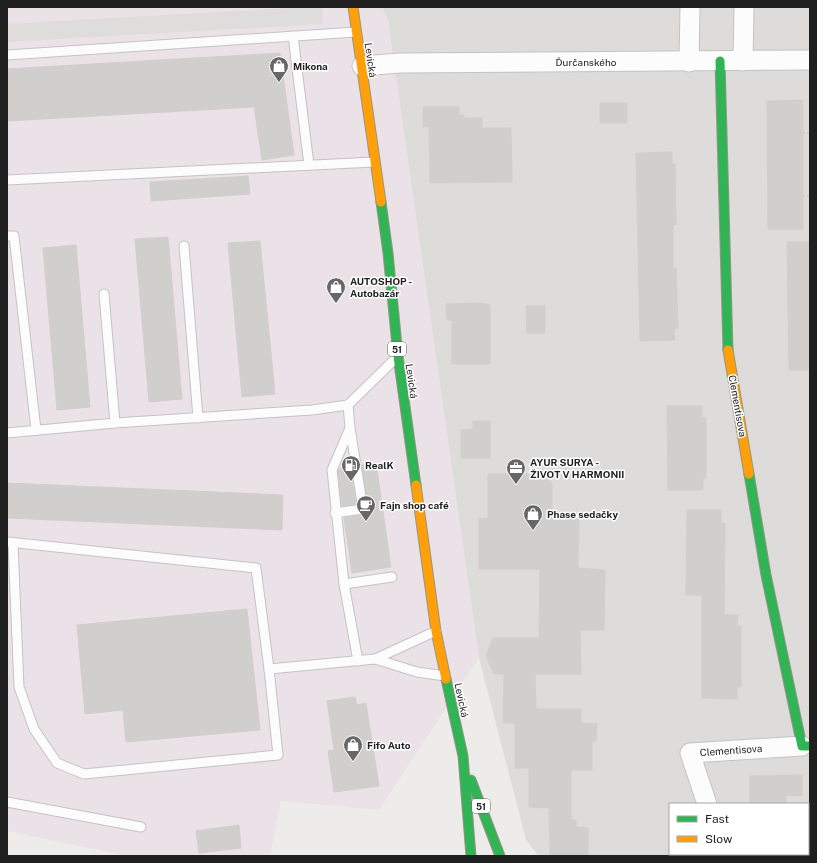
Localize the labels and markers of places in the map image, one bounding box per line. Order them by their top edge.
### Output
shop icon: Mikona [268,55,290,83]
place label: Mikona [293,60,328,72]
place label: AUTOSHOP - Autobazár [350,275,412,299]
shop icon: AUTOSHOP - Autobazár [325,276,347,304]
fuel station icon: RealK [340,454,362,482]
place label: AYUR SURYA - ŽIVOT V HARMONII [530,456,624,480]
office icon: AYUR SURYA - ŽIVOT V HARMONII [505,457,527,485]
place label: RealK [365,459,394,471]
cafe icon: Fajn shop café [355,494,377,522]
place label: Fajn shop café [380,499,449,511]
shop icon: Phase sedačky [522,503,544,531]
place label: Phase sedačky [547,508,619,520]
shop icon: Fifo Auto [342,734,364,762]
place label: Fifo Auto [367,739,411,751]

